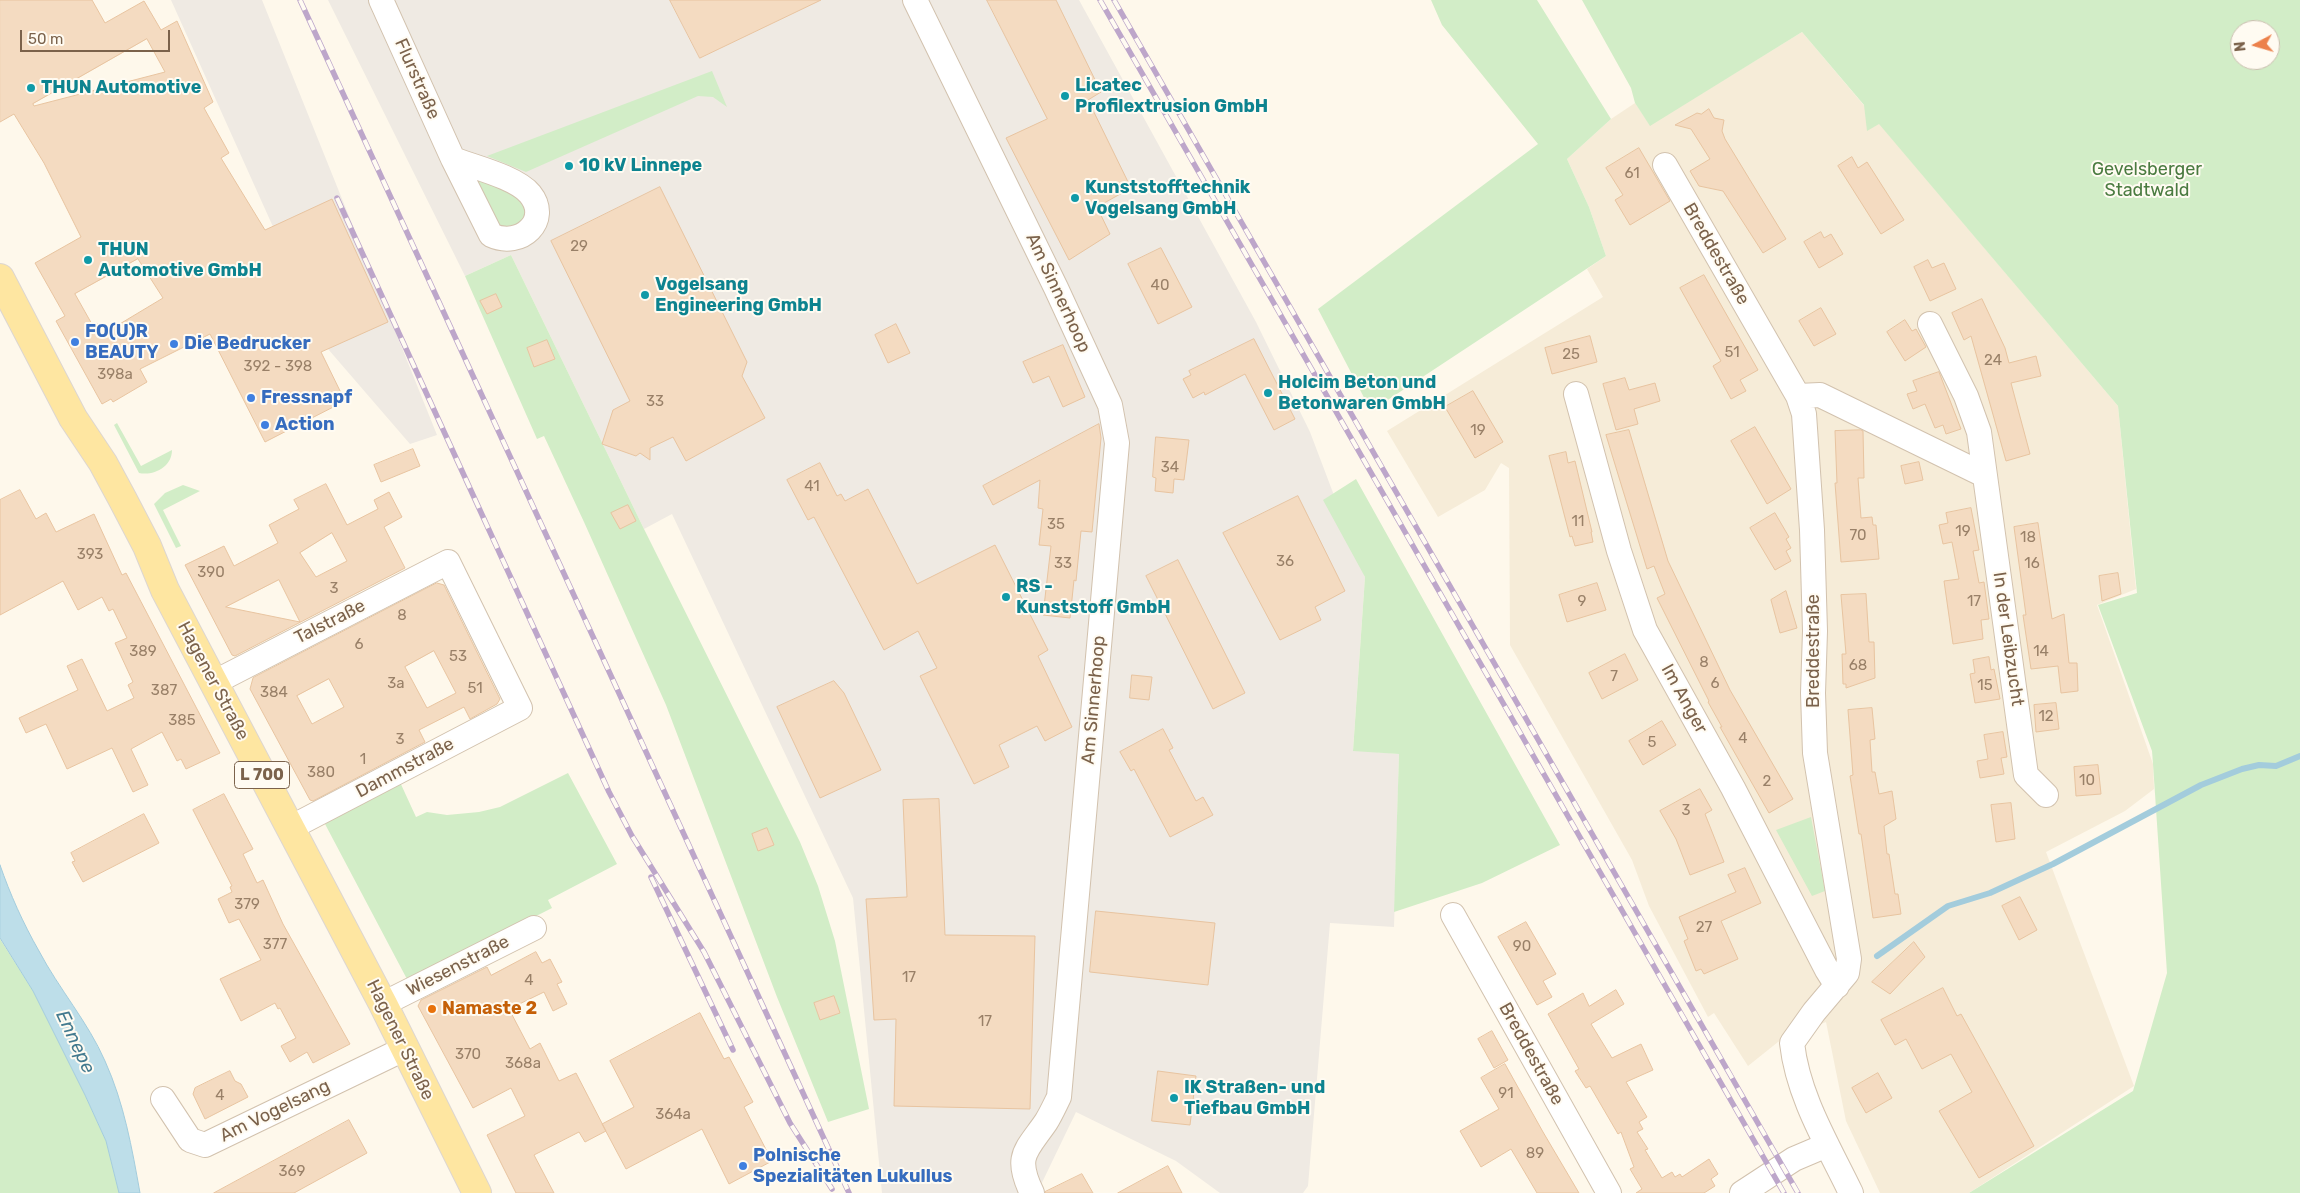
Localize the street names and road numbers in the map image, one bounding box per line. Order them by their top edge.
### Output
street label: Flurstraße [390,35,444,123]
street label: Breddestraße [1678,199,1754,309]
street label: Am Sinnerhoop [1021,230,1095,356]
street label: In der Leibzucht [1988,571,2028,707]
street label: Breddestraße [1803,594,1825,708]
street label: Talstraße [291,595,369,649]
street label: Hagener Straße [173,618,253,744]
street label: Am Sinnerhoop [1078,635,1110,765]
street label: Im Anger [1656,661,1712,737]
street label: Dammstraße [352,733,458,803]
road number: L 700 [234,762,290,788]
street label: Wiesenstraße [403,931,513,1001]
street label: Hagener Straße [361,976,439,1104]
street label: Breddestraße [1494,999,1568,1109]
street label: Am Vogelsang [217,1075,333,1147]

